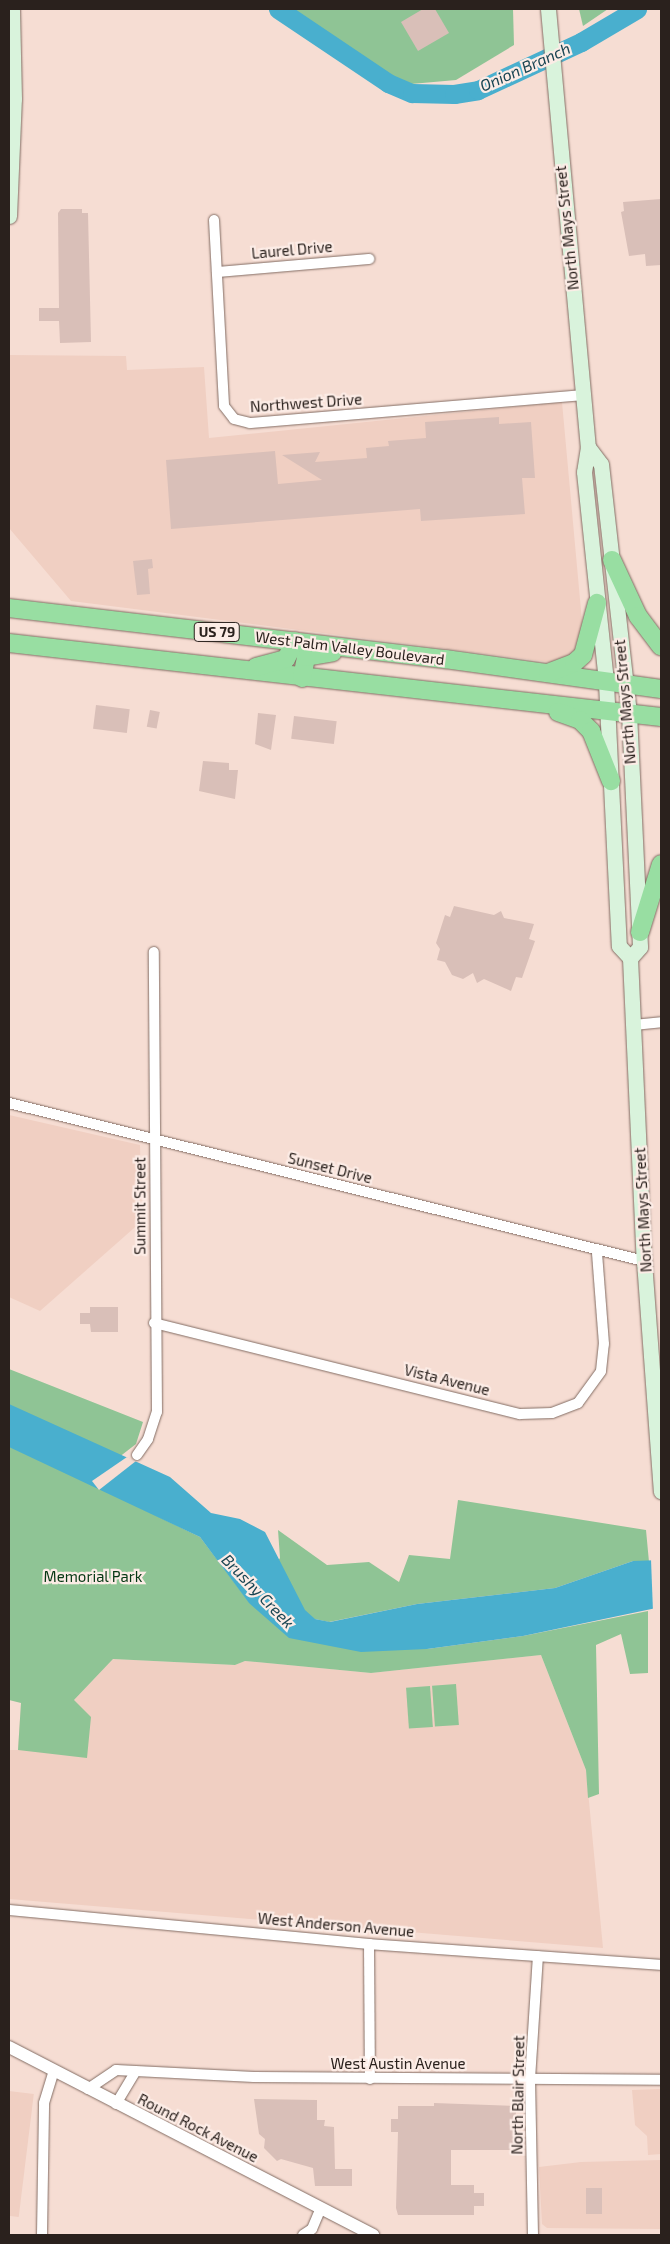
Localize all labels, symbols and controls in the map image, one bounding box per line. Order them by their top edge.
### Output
water label: Onion Branch [477,38,573,96]
street label: North Mays Street [552,165,582,291]
street label: Laurel Drive [250,237,334,263]
street label: Northwest Drive [249,390,363,416]
road number: US 79 [193,620,241,644]
street label: West Palm Valley Boulevard [254,627,446,669]
street label: North Mays Street [611,639,639,765]
street label: North Mays Street [631,1147,655,1273]
street label: Sunset Drive [286,1149,374,1187]
street label: Summit Street [131,1157,149,1255]
street label: Vista Avenue [402,1361,492,1399]
water label: Brushy Creek [218,1550,298,1632]
park label: Memorial Park [43,1568,143,1586]
street label: West Anderson Avenue [257,1909,415,1941]
street label: North Blair Street [508,2035,528,2155]
street label: West Austin Avenue [330,2055,466,2073]
street label: Round Rock Avenue [135,2090,261,2166]

